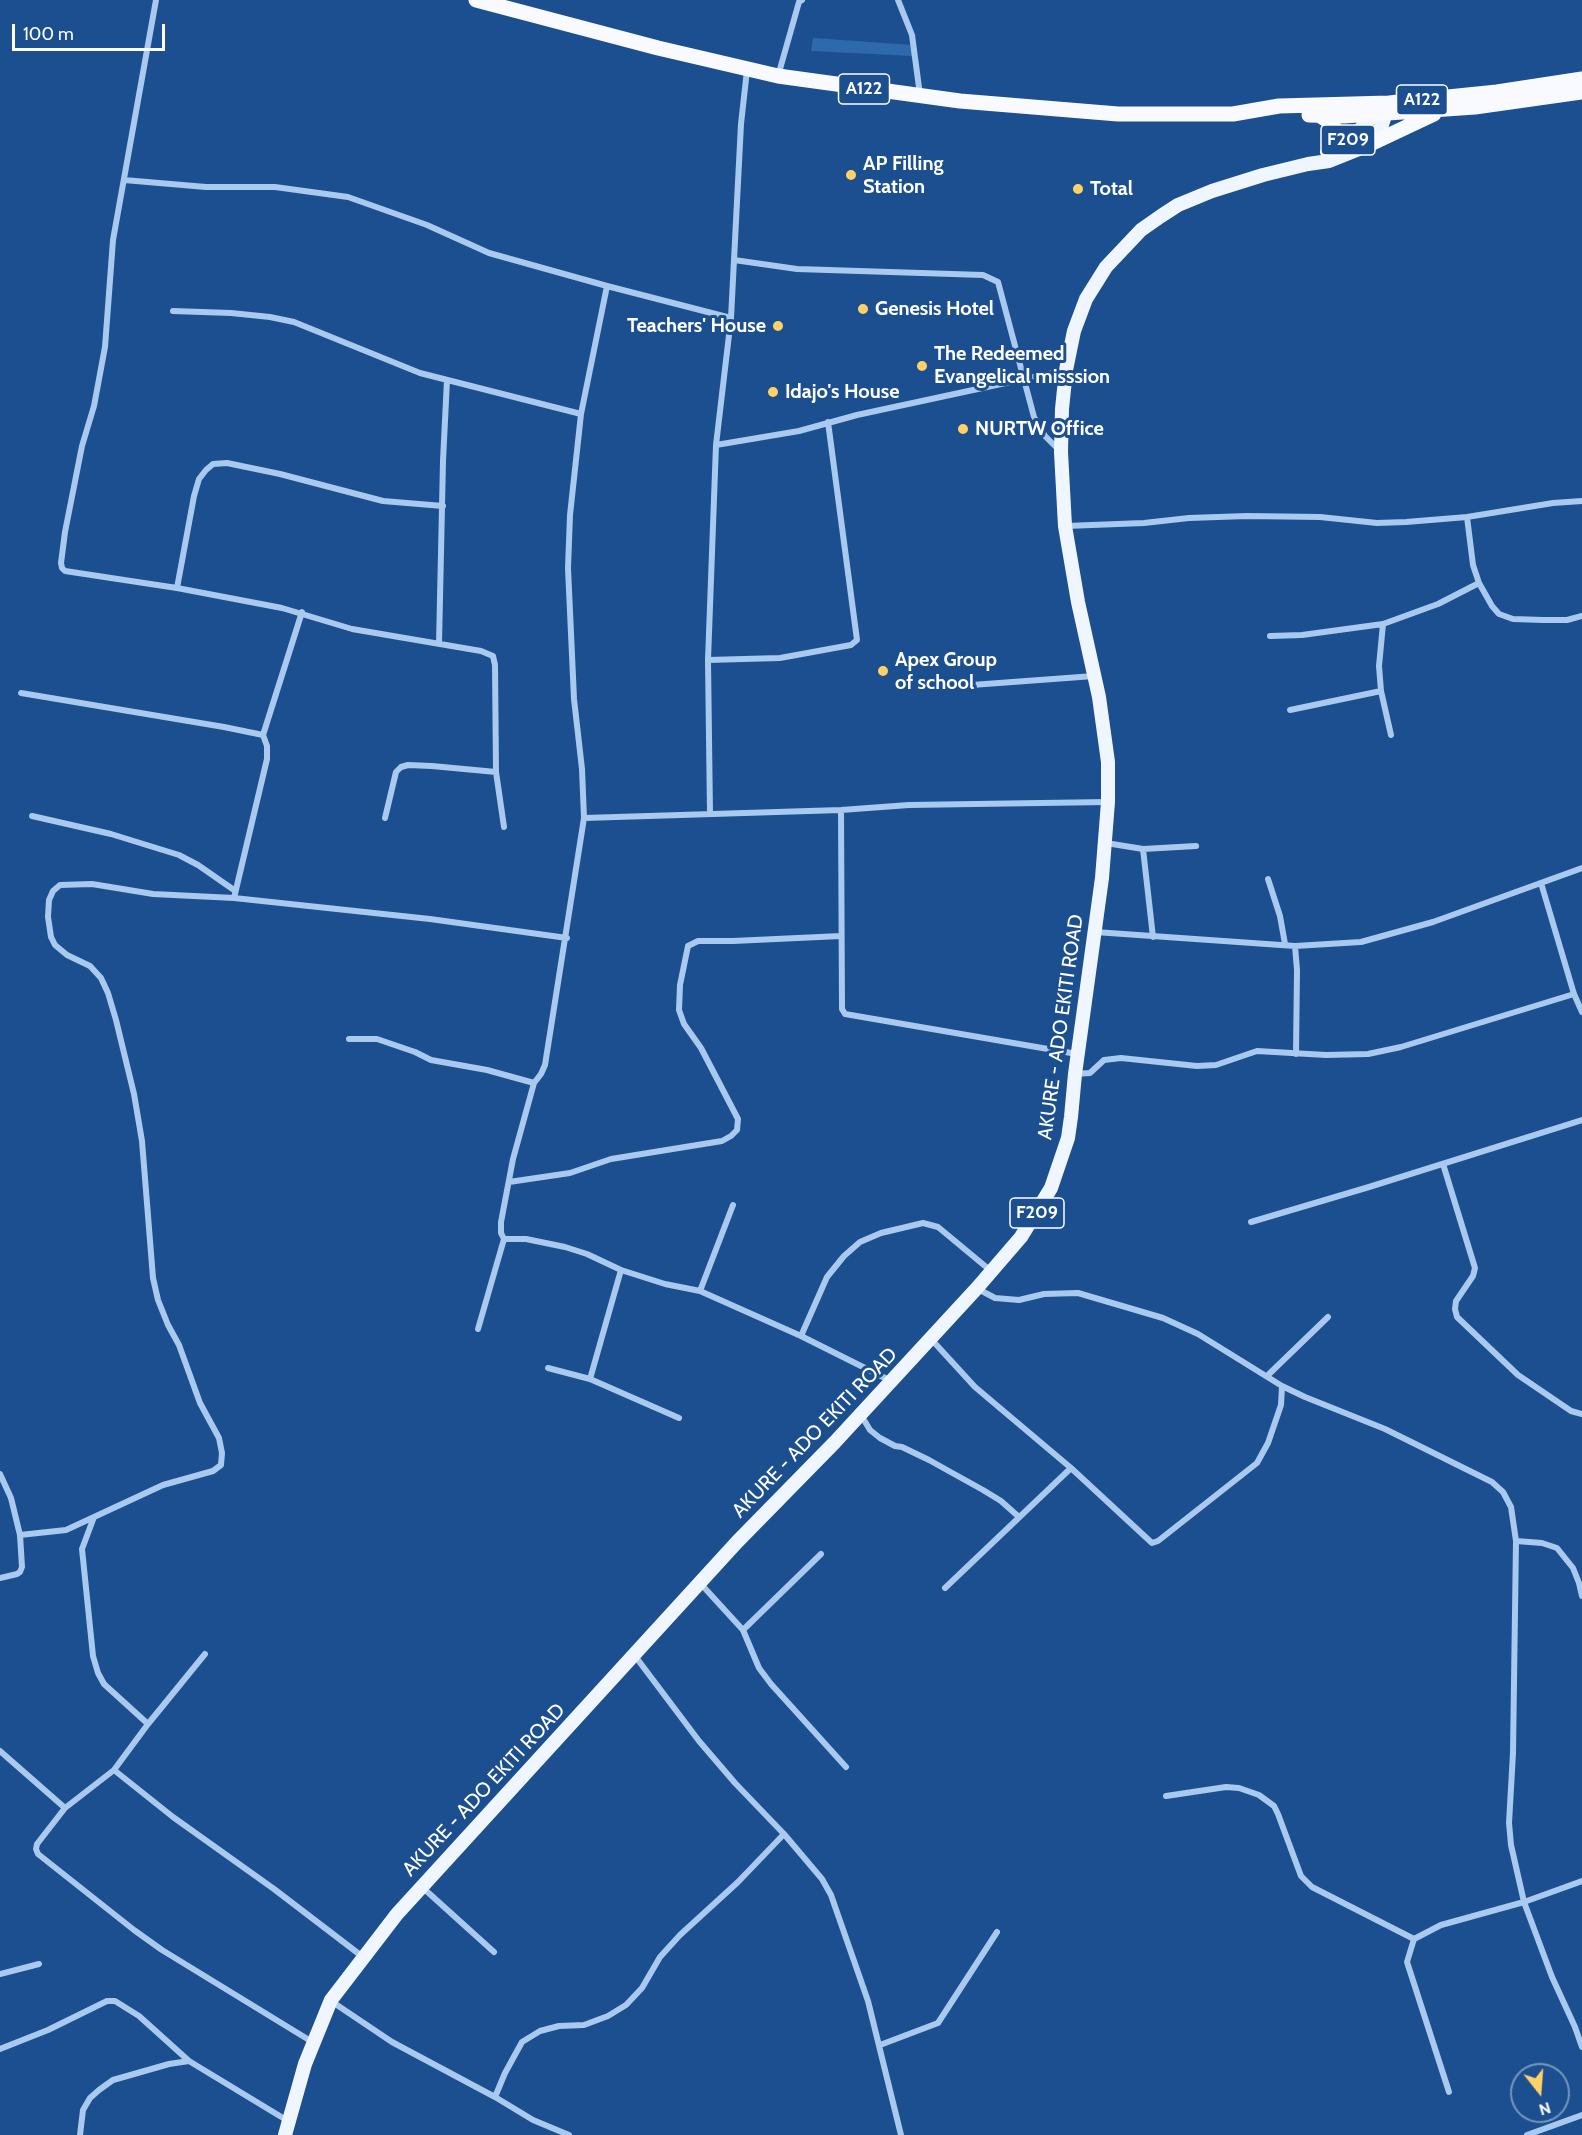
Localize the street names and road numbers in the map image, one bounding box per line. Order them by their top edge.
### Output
road number: A122 [838,74,890,104]
road number: A122 [1396,85,1448,115]
road number: F209 [1321,125,1375,155]
street label: AKURE - ADO EKITI ROAD [1033,913,1089,1141]
road number: F209 [1010,1198,1064,1228]
street label: AKURE - ADO EKITI ROAD [727,1343,903,1523]
street label: AKURE - ADO EKITI ROAD [398,1699,570,1881]

